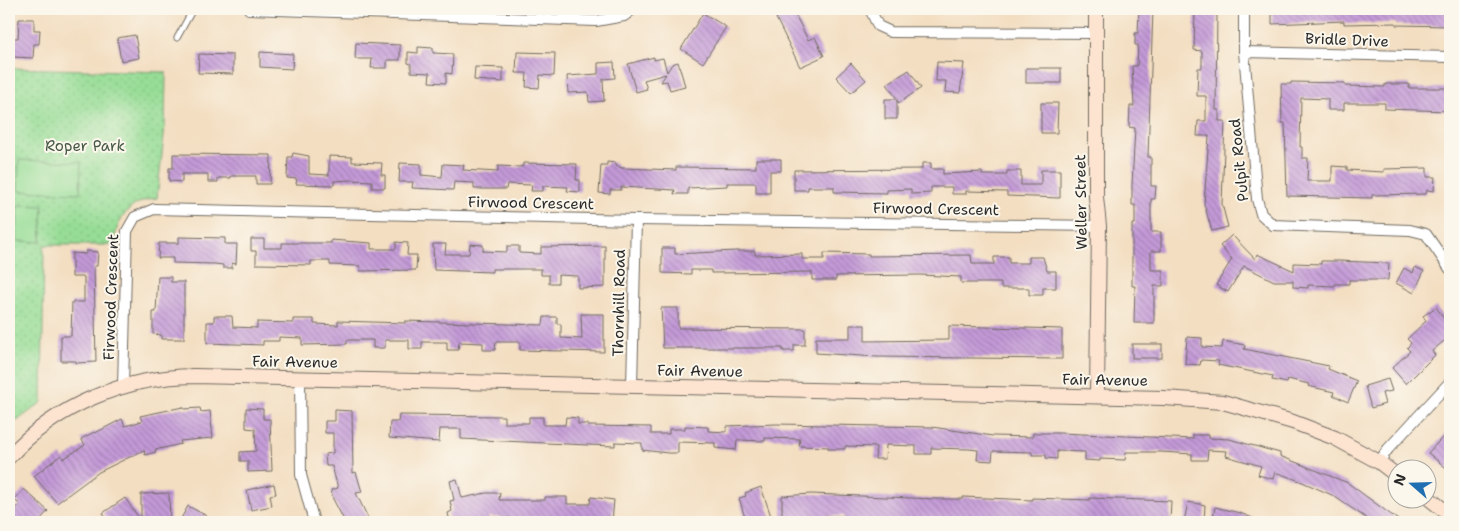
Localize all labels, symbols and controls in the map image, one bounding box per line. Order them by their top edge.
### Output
street label: Bridle Drive [1305,29,1389,51]
street label: Pulpit Road [1225,117,1253,203]
park label: Roper Park [45,136,125,156]
street label: Weller Street [1070,154,1092,250]
street label: Firwood Crescent [468,192,594,214]
street label: Firwood Crescent [873,198,999,220]
street label: Firwood Crescent [99,233,123,361]
street label: Thornhill Road [608,249,630,357]
street label: Fair Avenue [252,351,338,373]
street label: Fair Avenue [657,360,743,382]
street label: Fair Avenue [1062,369,1148,391]
north arrow [1386,458,1436,508]
text: N [1389,471,1410,488]

